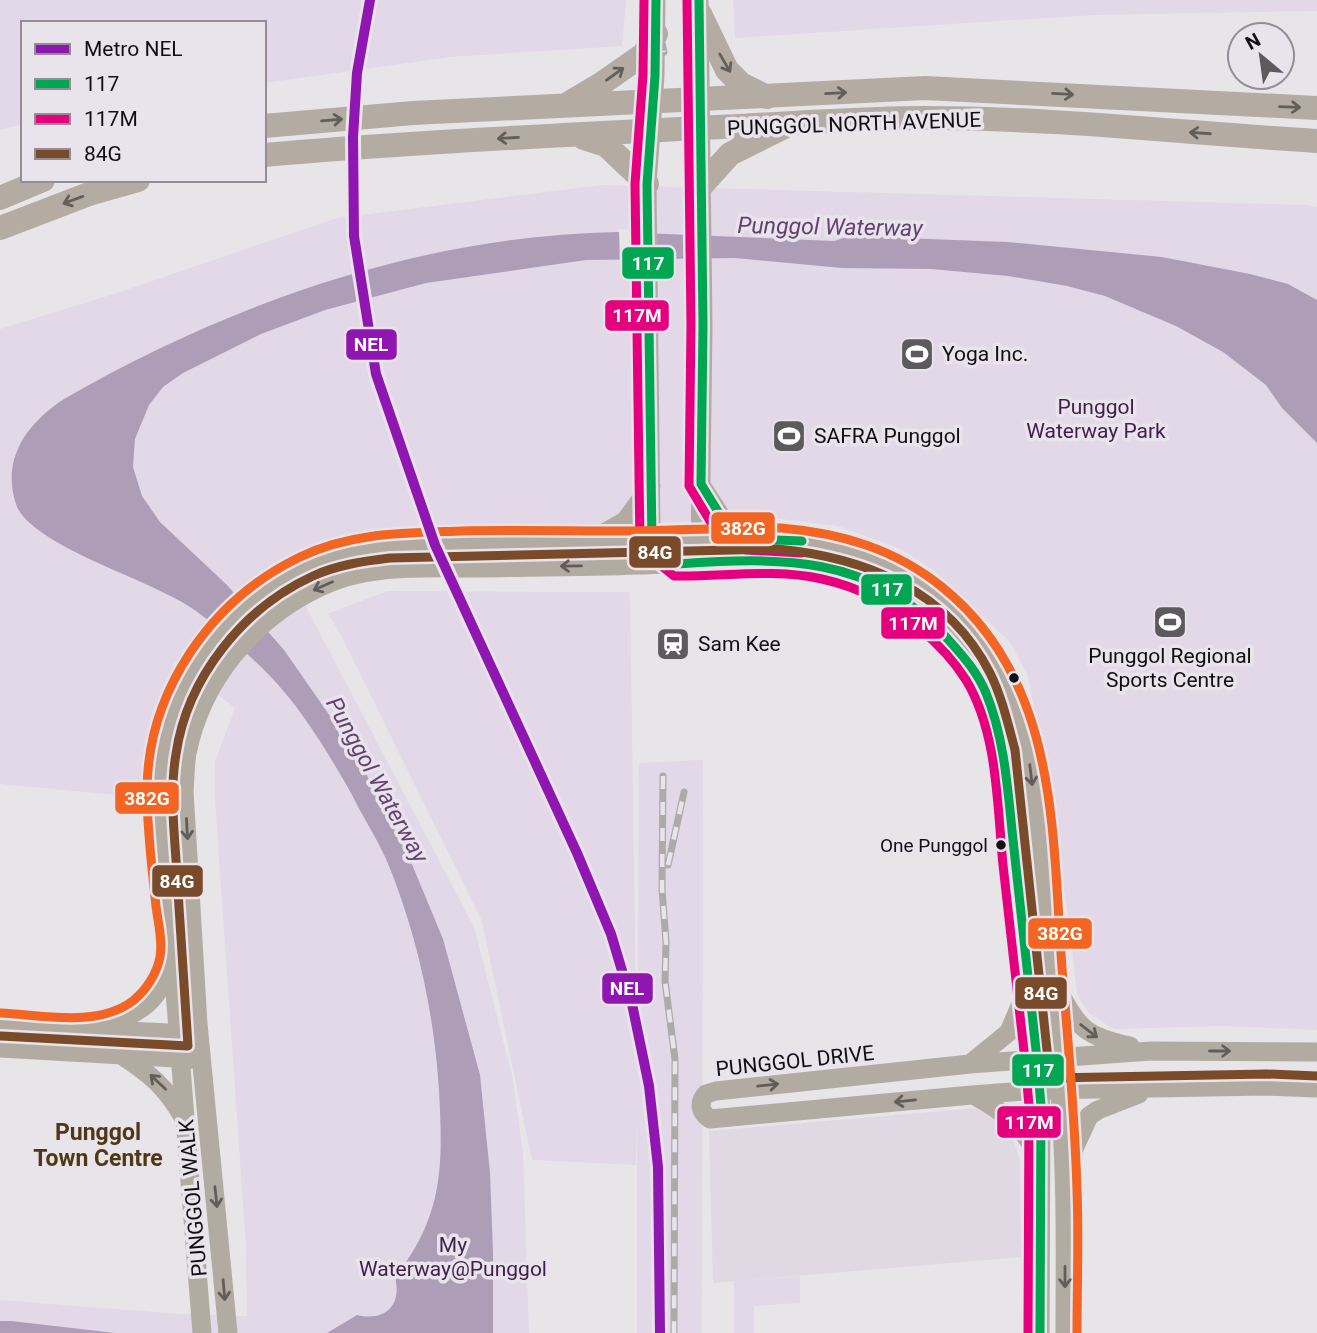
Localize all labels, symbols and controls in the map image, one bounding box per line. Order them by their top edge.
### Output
legend [21,21,266,182]
north arrow [1226,21,1296,91]
text: N [1242,28,1264,55]
text: Metro NEL [84,37,183,61]
one-way arrow [718,53,732,73]
one-way arrow [605,67,624,81]
text: 117 [84,72,119,96]
one-way arrow [824,86,846,99]
one-way arrow [1051,88,1074,101]
one-way arrow [1278,100,1301,113]
text: 117M [84,107,138,131]
street label: PUNGGOL NORTH AVENUE [726,108,982,140]
one-way arrow [320,113,343,126]
one-way arrow [1189,126,1212,139]
one-way arrow [497,132,520,145]
text: 84G [84,142,122,166]
one-way arrow [62,195,84,207]
water label: Punggol Waterway [737,212,924,242]
line badge: 117 [621,246,675,280]
text: 117 [632,252,664,275]
line badge: 117M [604,299,670,332]
text: 117M [612,304,662,327]
line badge: NEL [345,328,398,361]
text: NEL [354,333,388,356]
sports icon: Yoga Inc. [898,335,936,373]
place label: Yoga Inc. [942,342,1028,366]
park label: Punggol Waterway Park [1026,395,1166,443]
sports icon: SAFRA Punggol [770,417,808,455]
place label: SAFRA Punggol [814,424,961,448]
line badge: 382G [710,511,776,545]
text: 382G [720,517,766,540]
line badge: 84G [628,535,682,569]
text: 84G [638,541,672,564]
one-way arrow [560,560,583,573]
line badge: 117 [860,573,913,606]
text: 117 [871,578,903,601]
one-way arrow [313,580,334,593]
sports icon: Punggol Regional Sports Centre [1151,603,1189,641]
line badge: 117M [880,606,946,640]
text: 117M [888,612,938,635]
station icon: Sam Kee [654,625,692,663]
place label: Sam Kee [698,632,781,656]
place label: Punggol Regional Sports Centre [1088,644,1252,692]
unlabelled marker [1007,671,1021,685]
water label: Punggol Waterway [320,692,434,869]
one-way arrow [1024,764,1037,786]
line badge: 382G [114,781,180,815]
text: 382G [124,787,170,810]
one-way arrow [180,818,193,841]
place label: One Punggol [880,834,988,857]
marker: One Punggol [994,838,1008,852]
line badge: 84G [151,864,204,898]
text: 84G [160,870,194,893]
line badge: 382G [1027,917,1093,950]
text: 382G [1037,922,1083,945]
line badge: NEL [601,972,654,1005]
line badge: 84G [1014,976,1068,1010]
text: NEL [610,977,644,1000]
text: 84G [1024,982,1058,1005]
one-way arrow [1079,1024,1097,1039]
street label: PUNGGOL DRIVE [715,1041,875,1081]
one-way arrow [1208,1044,1231,1058]
line badge: 117 [1011,1053,1065,1087]
text: 117 [1022,1059,1054,1082]
one-way arrow [150,1074,167,1091]
one-way arrow [756,1079,779,1092]
one-way arrow [894,1095,916,1108]
line badge: 117M [996,1105,1062,1139]
text: 117M [1004,1111,1054,1134]
street label: PUNGGOL WALK [174,1118,212,1278]
district label: Punggol Town Centre [33,1119,163,1172]
one-way arrow [210,1185,223,1208]
park label: My Waterway@Punggol [359,1233,547,1281]
one-way arrow [1058,1265,1072,1288]
one-way arrow [218,1278,231,1300]

